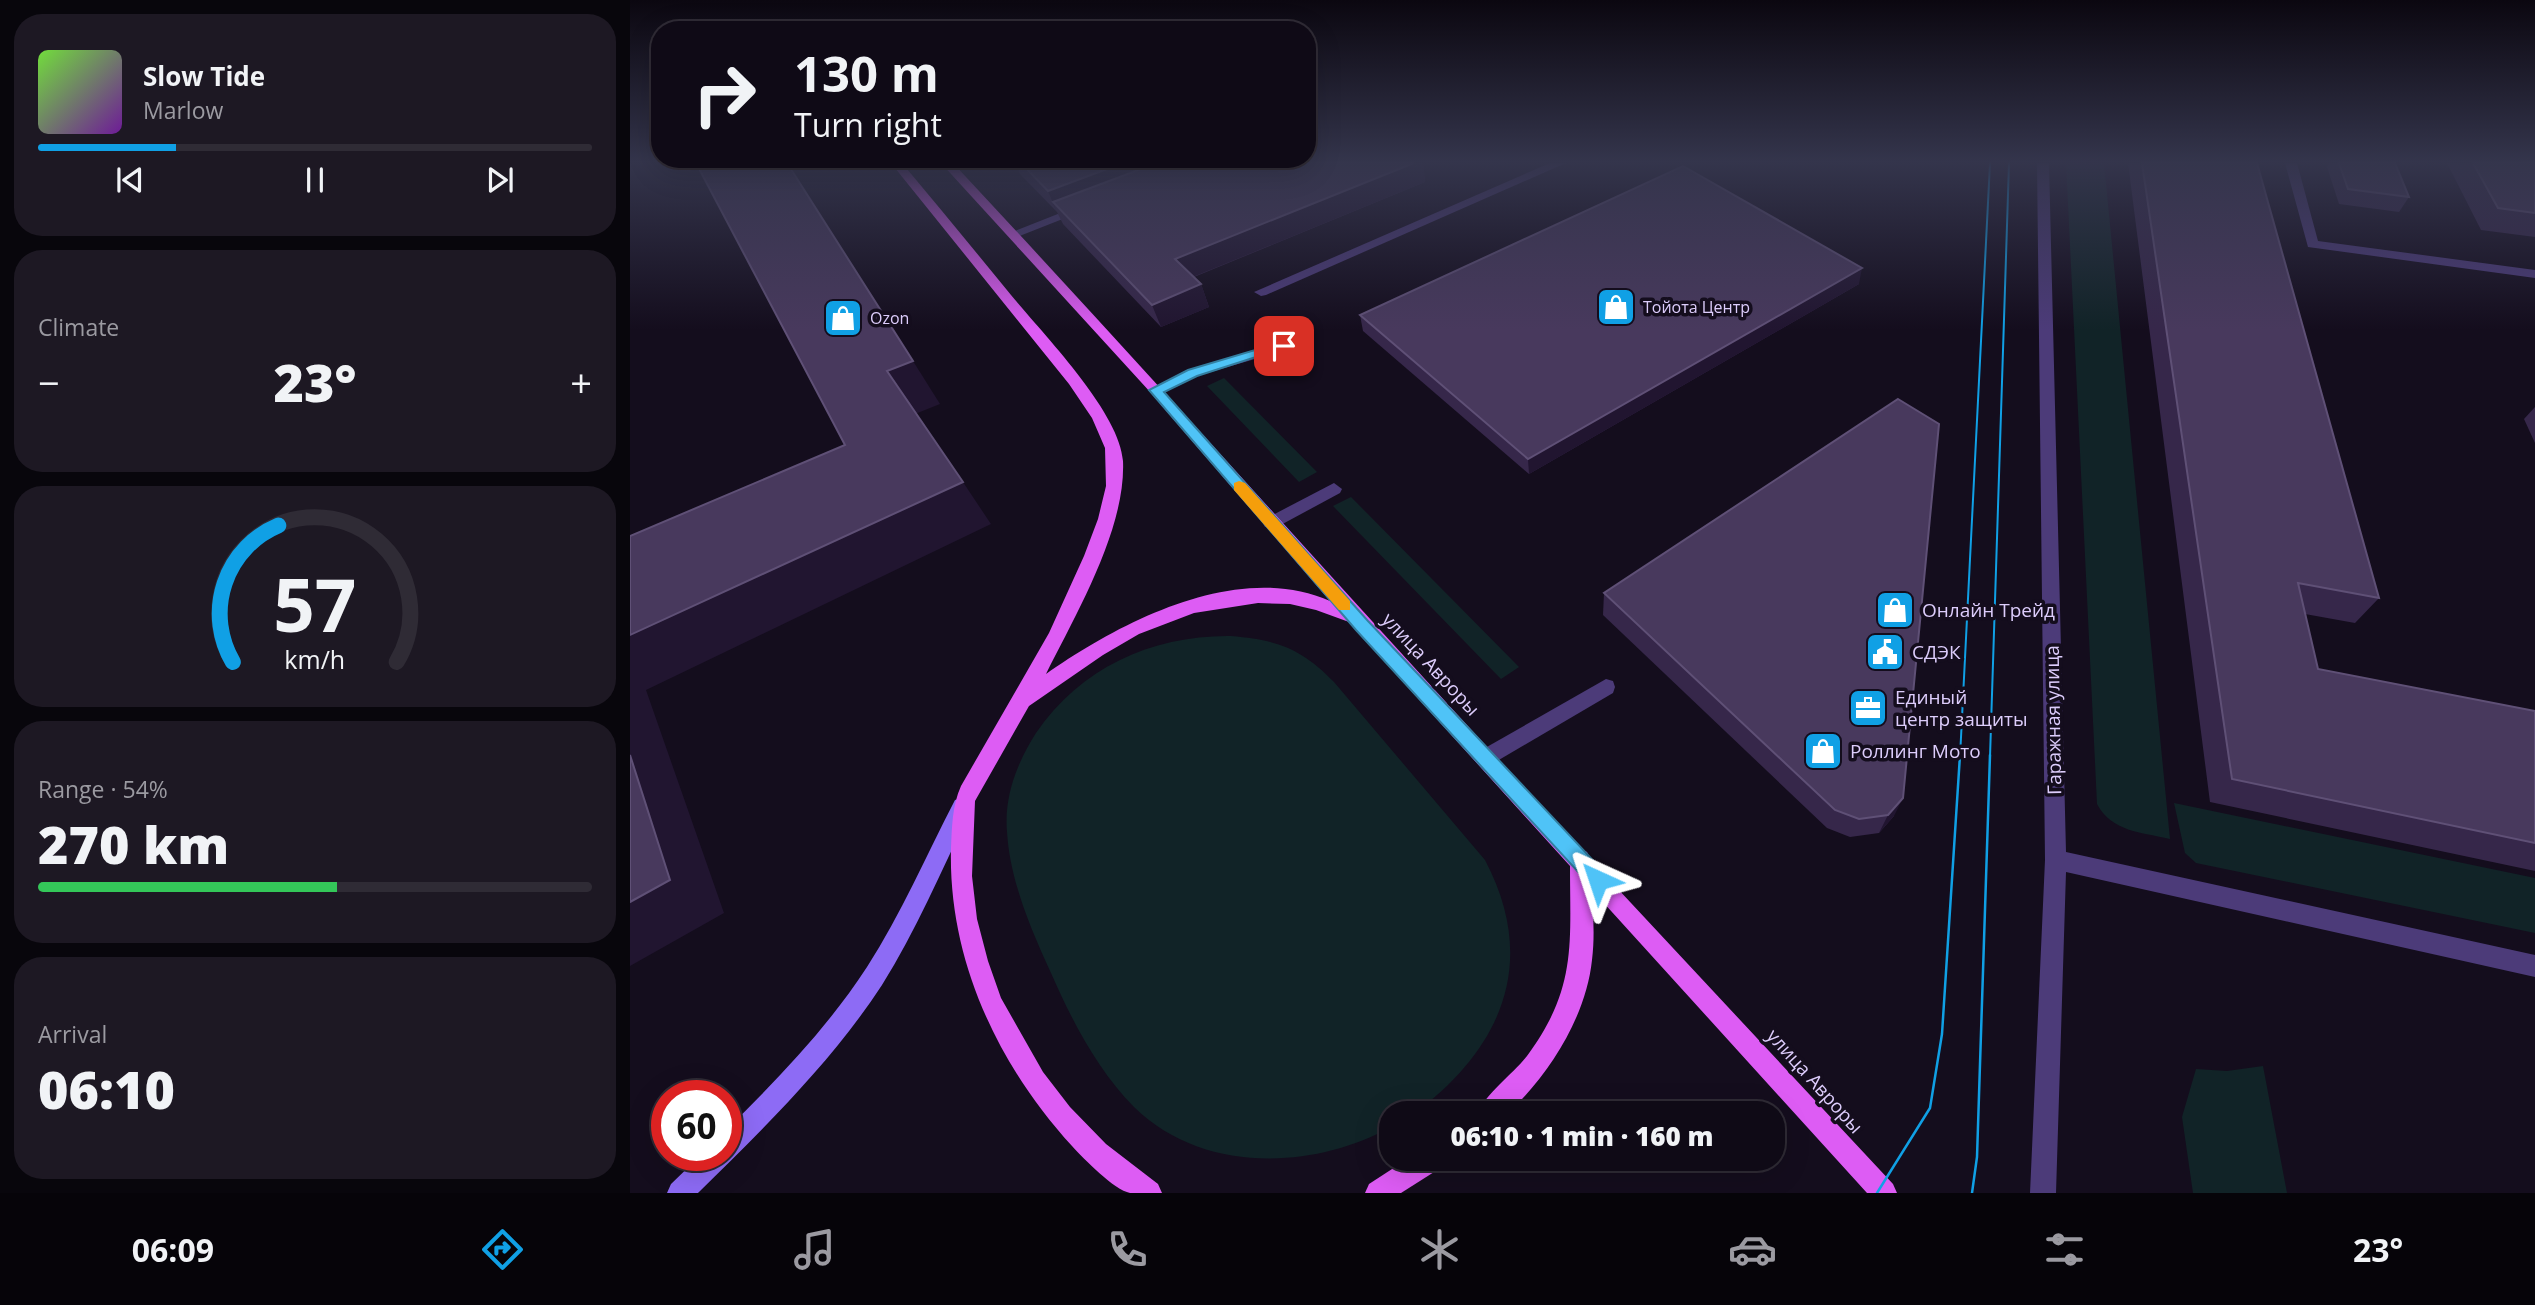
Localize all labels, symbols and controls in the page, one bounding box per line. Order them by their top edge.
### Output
text: 130 m [794,40,939,106]
icon: right [679,49,770,140]
text: Slow Tide [143,58,265,94]
text: Marlow [143,94,223,126]
text: Turn right [794,103,942,146]
icon: previous [111,161,149,199]
icon: pause [296,161,334,199]
icon: next [481,161,519,199]
shop icon: Тойота Центр [1595,286,1637,328]
place label: Тойота Центр [1643,296,1750,318]
shop icon: Ozon [822,297,864,339]
place label: Ozon [870,307,909,329]
text: Climate [38,311,119,343]
pin [1254,316,1314,376]
icon: arrive [1265,327,1303,365]
text: 23° [274,346,356,417]
text: − [38,356,60,408]
text: + [570,356,592,408]
text: 57 [273,555,357,654]
shop icon: Онлайн Трейд [1874,589,1916,631]
place label: Онлайн Трейд [1922,597,2055,623]
street label: улица Авроры [1376,607,1486,721]
public building icon: СДЭК [1864,631,1906,673]
place label: СДЭК [1912,639,1961,665]
text: km/h [285,642,345,676]
street label: Гаражная улица [2039,645,2067,795]
place label: Единый центр защиты [1895,684,2028,732]
office icon: Единый центр защиты [1847,687,1889,729]
shop icon: Роллинг Мото [1802,730,1844,772]
place label: Роллинг Мото [1850,738,1981,764]
text: Range · 54% [38,773,168,805]
text: 270 km [38,808,229,879]
position arrow [1561,843,1635,917]
text: Arrival [38,1018,107,1050]
street label: улица Авроры [1761,1023,1869,1139]
text: 06:10 [38,1053,175,1124]
speed limit sign: 60 [651,1080,742,1171]
text: 06:10 · 1 min · 160 m [1451,1118,1713,1154]
icon: directions [478,1225,527,1274]
icon: music [790,1225,839,1274]
icon: phone [1103,1225,1152,1274]
icon: climate [1415,1225,1464,1274]
icon: car [1728,1225,1777,1274]
icon: filters [2040,1225,2089,1274]
text: 06:09 [132,1228,214,1271]
text: 23° [2353,1228,2403,1271]

